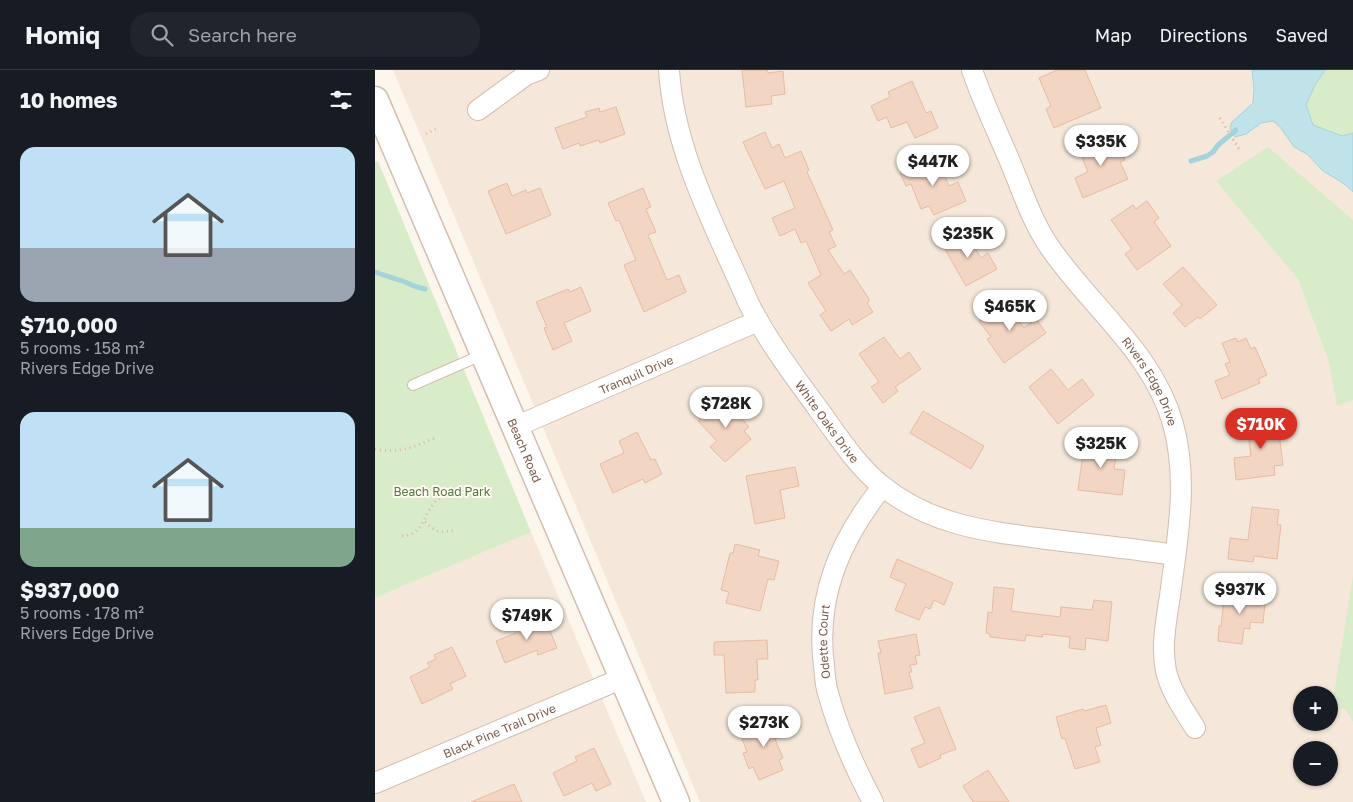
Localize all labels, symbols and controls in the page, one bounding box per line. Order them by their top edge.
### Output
search box [130,12,480,57]
text: Homiq [25,20,100,49]
icon: search [148,21,176,49]
text: Search here [188,23,297,46]
text: Map [1095,24,1131,46]
text: Directions [1159,24,1247,46]
text: Saved [1275,24,1328,46]
icon: filters [327,86,355,114]
text: 10 homes [20,87,118,113]
pin: $335K [1066,124,1136,167]
text: $335K [1075,131,1127,151]
pin: $447K [898,144,968,187]
text: $447K [907,151,959,171]
icon: home [143,180,233,270]
pin: $235K [933,216,1003,259]
text: $235K [942,223,994,243]
pin: $465K [975,290,1045,332]
text: $465K [984,296,1036,316]
text: $710,000 [20,312,118,338]
street label: Rivers Edge Drive [1119,333,1181,427]
text: 5 rooms · 158 m² [20,338,145,358]
street label: Tranquil Drive [597,351,676,397]
text: Rivers Edge Drive [20,358,154,378]
street label: White Oaks Drive [792,377,863,466]
pin: $728K [691,386,761,429]
text: $728K [700,393,752,413]
pin: $710K [1226,408,1296,450]
text: $710K [1236,414,1286,434]
street label: Beach Road [505,416,545,484]
pin: $325K [1066,426,1136,469]
text: $325K [1075,433,1127,453]
icon: home [143,445,233,535]
park label: Beach Road Park [393,484,491,499]
pin: $937K [1205,572,1275,615]
text: $937,000 [20,577,119,603]
text: $937K [1215,579,1265,599]
pin: $749K [492,598,562,641]
text: 5 rooms · 178 m² [20,603,144,623]
street label: Odette Court [815,603,833,680]
text: $749K [501,605,553,625]
text: Rivers Edge Drive [20,623,154,643]
map controls [1293,686,1338,786]
button: + [1293,686,1338,731]
street label: Black Pine Trail Drive [441,700,558,761]
pin: $273K [729,706,799,748]
text: $273K [739,712,789,732]
button: − [1293,741,1338,786]

